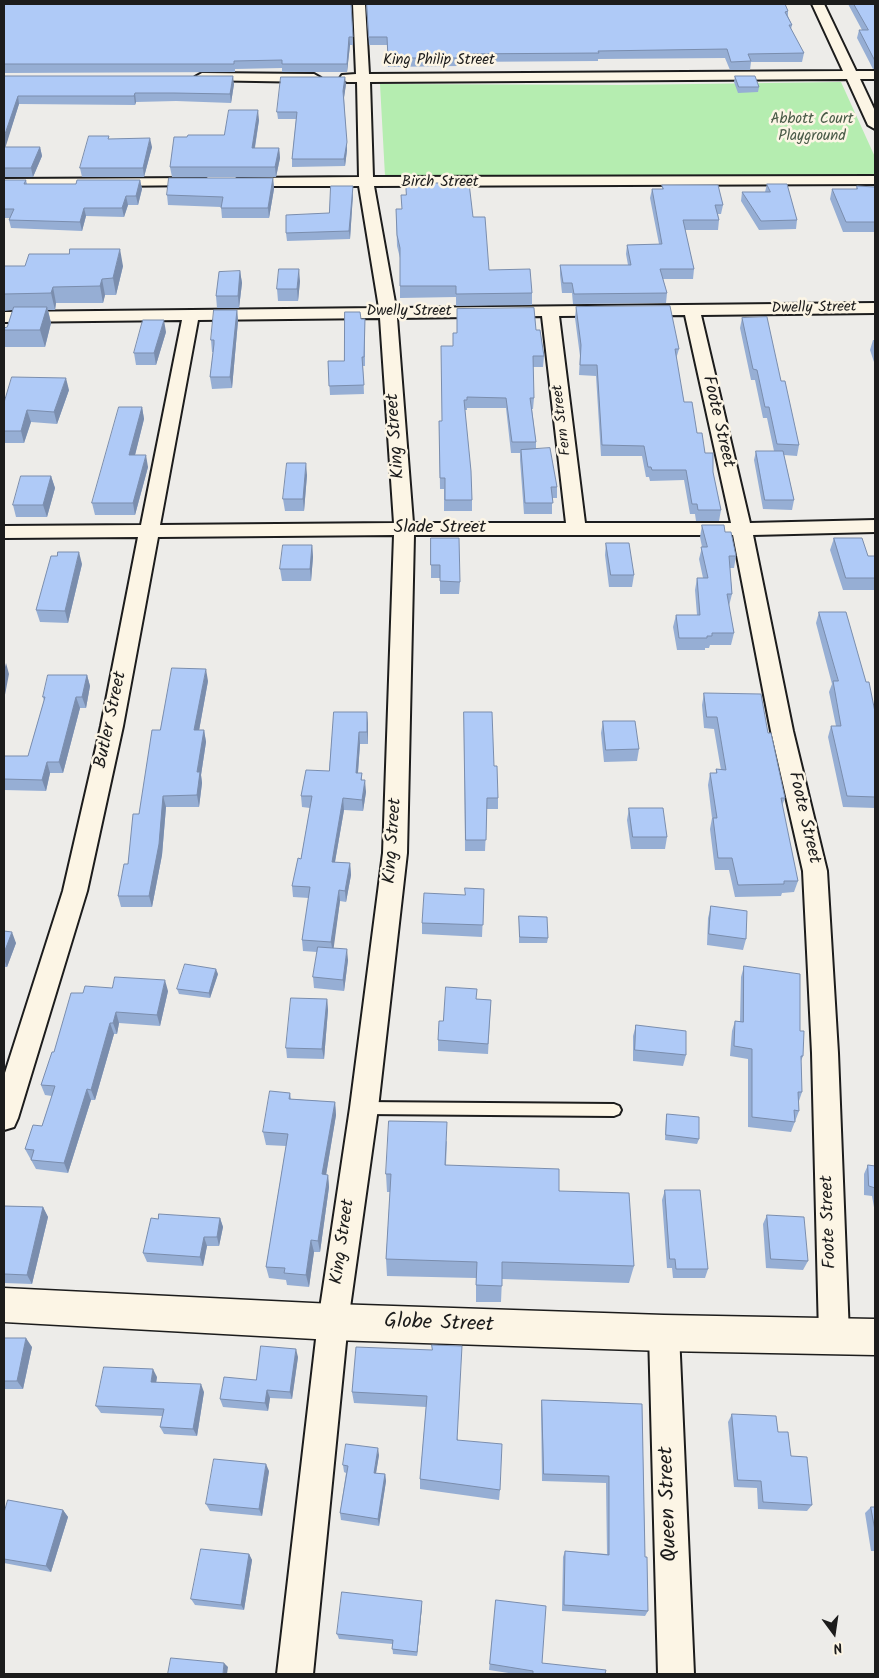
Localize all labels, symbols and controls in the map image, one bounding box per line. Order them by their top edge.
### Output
street label: King Philip Street [383,52,495,70]
park label: Abbott Court Playground [770,111,854,146]
street label: Birch Street [402,174,478,192]
street label: Dwelly Street [771,299,857,319]
street label: Dwelly Street [367,303,451,321]
street label: Foote Street [696,374,738,470]
street label: Fern Street [550,383,576,457]
street label: King Street [383,392,411,480]
street label: Slade Street [394,518,486,540]
street label: Butler Street [91,670,133,770]
street label: Foote Street [782,770,824,866]
street label: King Street [380,797,408,885]
street label: Foote Street [818,1175,842,1269]
street label: King Street [327,1198,361,1286]
street label: Globe Street [384,1310,494,1340]
street label: Queen Street [655,1446,685,1562]
north arrow [809,1608,859,1658]
text: N [831,1636,845,1659]

